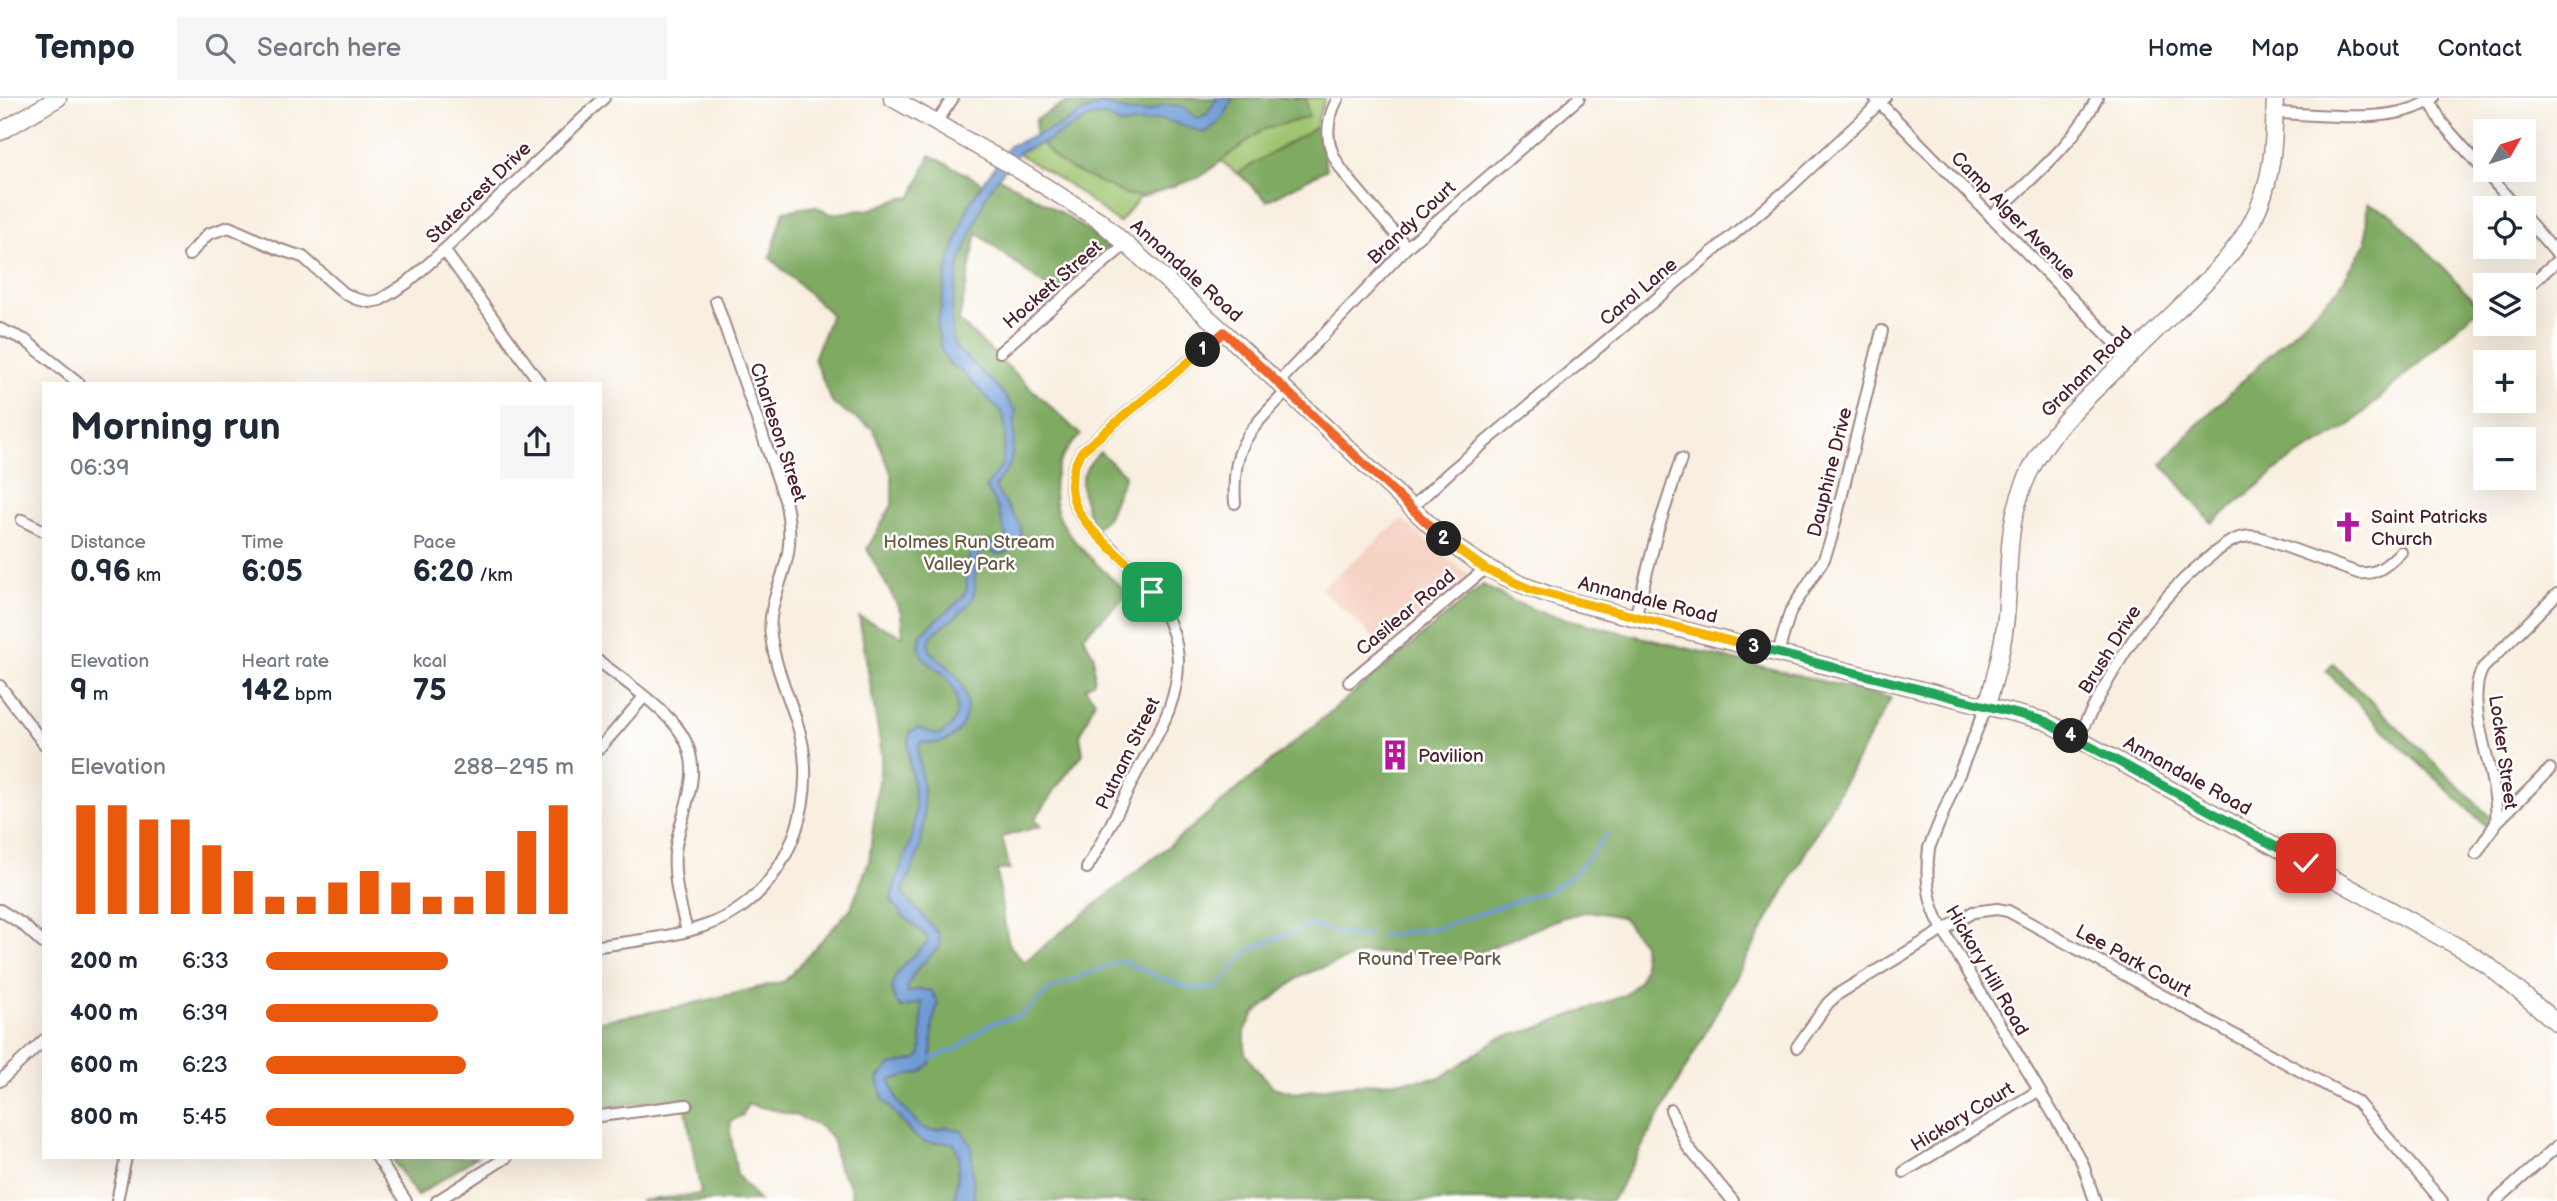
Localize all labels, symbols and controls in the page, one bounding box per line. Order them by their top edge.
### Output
search box [177,17,667,80]
text: Tempo [35,28,135,68]
icon: search [201,29,239,67]
text: Search here [257,33,401,64]
text: Home [2148,34,2213,63]
text: Map [2251,34,2299,63]
text: About [2337,34,2399,63]
text: Contact [2437,34,2522,63]
north arrow [2473,119,2536,182]
map controls [2473,119,2536,490]
street label: Statecrest Drive [422,137,536,249]
street label: Camp Alger Avenue [1946,147,2080,285]
street label: Brandy Court [1363,176,1461,270]
button: locate [2473,196,2536,259]
street label: Annandale Road [1125,215,1247,327]
street label: Hockett Street [999,236,1107,334]
street label: Carol Lane [1596,253,1682,331]
button: layers [2473,273,2536,336]
street label: Graham Road [2037,322,2137,422]
pin: 1 [1186,332,1220,368]
text: 1 [1199,338,1207,361]
button: + [2473,350,2536,413]
street label: Charleson Street [744,360,811,505]
text: Morning run [70,405,281,450]
button: share [500,405,574,479]
street label: Dauphine Drive [1803,405,1858,540]
button: − [2473,427,2536,490]
text: 06:39 [70,454,130,482]
place label: Saint Patricks Church [2371,506,2487,551]
church icon: Saint Patricks Church [2331,510,2365,544]
pin: 2 [1426,522,1462,556]
text: 2 [1438,527,1449,550]
text: Distance [70,531,146,554]
text: Time [241,531,283,554]
text: Pace [413,531,456,554]
park label: Holmes Run Stream Valley Park [883,531,1055,576]
text: 0.96 [70,554,131,590]
text: 6:05 [241,554,303,590]
text: 6:20 [413,554,474,590]
pin [1122,562,1182,622]
text: km [131,564,161,587]
text: /km [474,564,513,587]
street label: Casilear Road [1352,565,1460,661]
street label: Annandale Road [1576,572,1720,629]
icon: arrive [1133,573,1171,611]
street label: Brush Drive [2074,601,2147,698]
pin: 3 [1736,630,1772,664]
text: 3 [1748,635,1759,658]
text: Elevation [70,650,149,673]
text: Heart rate [241,650,329,673]
text: kcal [413,650,447,673]
text: 9 [70,673,88,709]
text: 142 [241,673,290,709]
text: 75 [413,673,447,709]
text: m [88,683,108,706]
text: bpm [290,683,332,706]
street label: Putnam Street [1091,693,1166,814]
street label: Locker Street [2483,694,2522,811]
pin: 4 [2054,718,2088,754]
text: 4 [2065,724,2076,747]
street label: Annandale Road [2119,732,2255,821]
building icon: Pavilion [1378,738,1412,772]
place label: Pavilion [1418,745,1484,768]
text: Elevation [70,753,166,781]
text: 288–295 m [453,753,574,781]
pin [2276,833,2336,893]
icon: check [2287,844,2325,882]
street label: Hickory Hill Road [1940,902,2033,1040]
street label: Lee Park Court [2071,920,2195,1003]
text: 200 m [70,947,138,975]
text: 6:33 [182,947,229,975]
park label: Round Tree Park [1357,948,1501,971]
text: 400 m [70,999,138,1027]
text: 6:39 [182,999,228,1027]
text: 600 m [70,1051,138,1079]
text: 6:23 [182,1051,228,1079]
street label: Hickory Court [1907,1077,2019,1157]
text: 800 m [70,1103,138,1131]
text: 5:45 [182,1103,227,1131]

